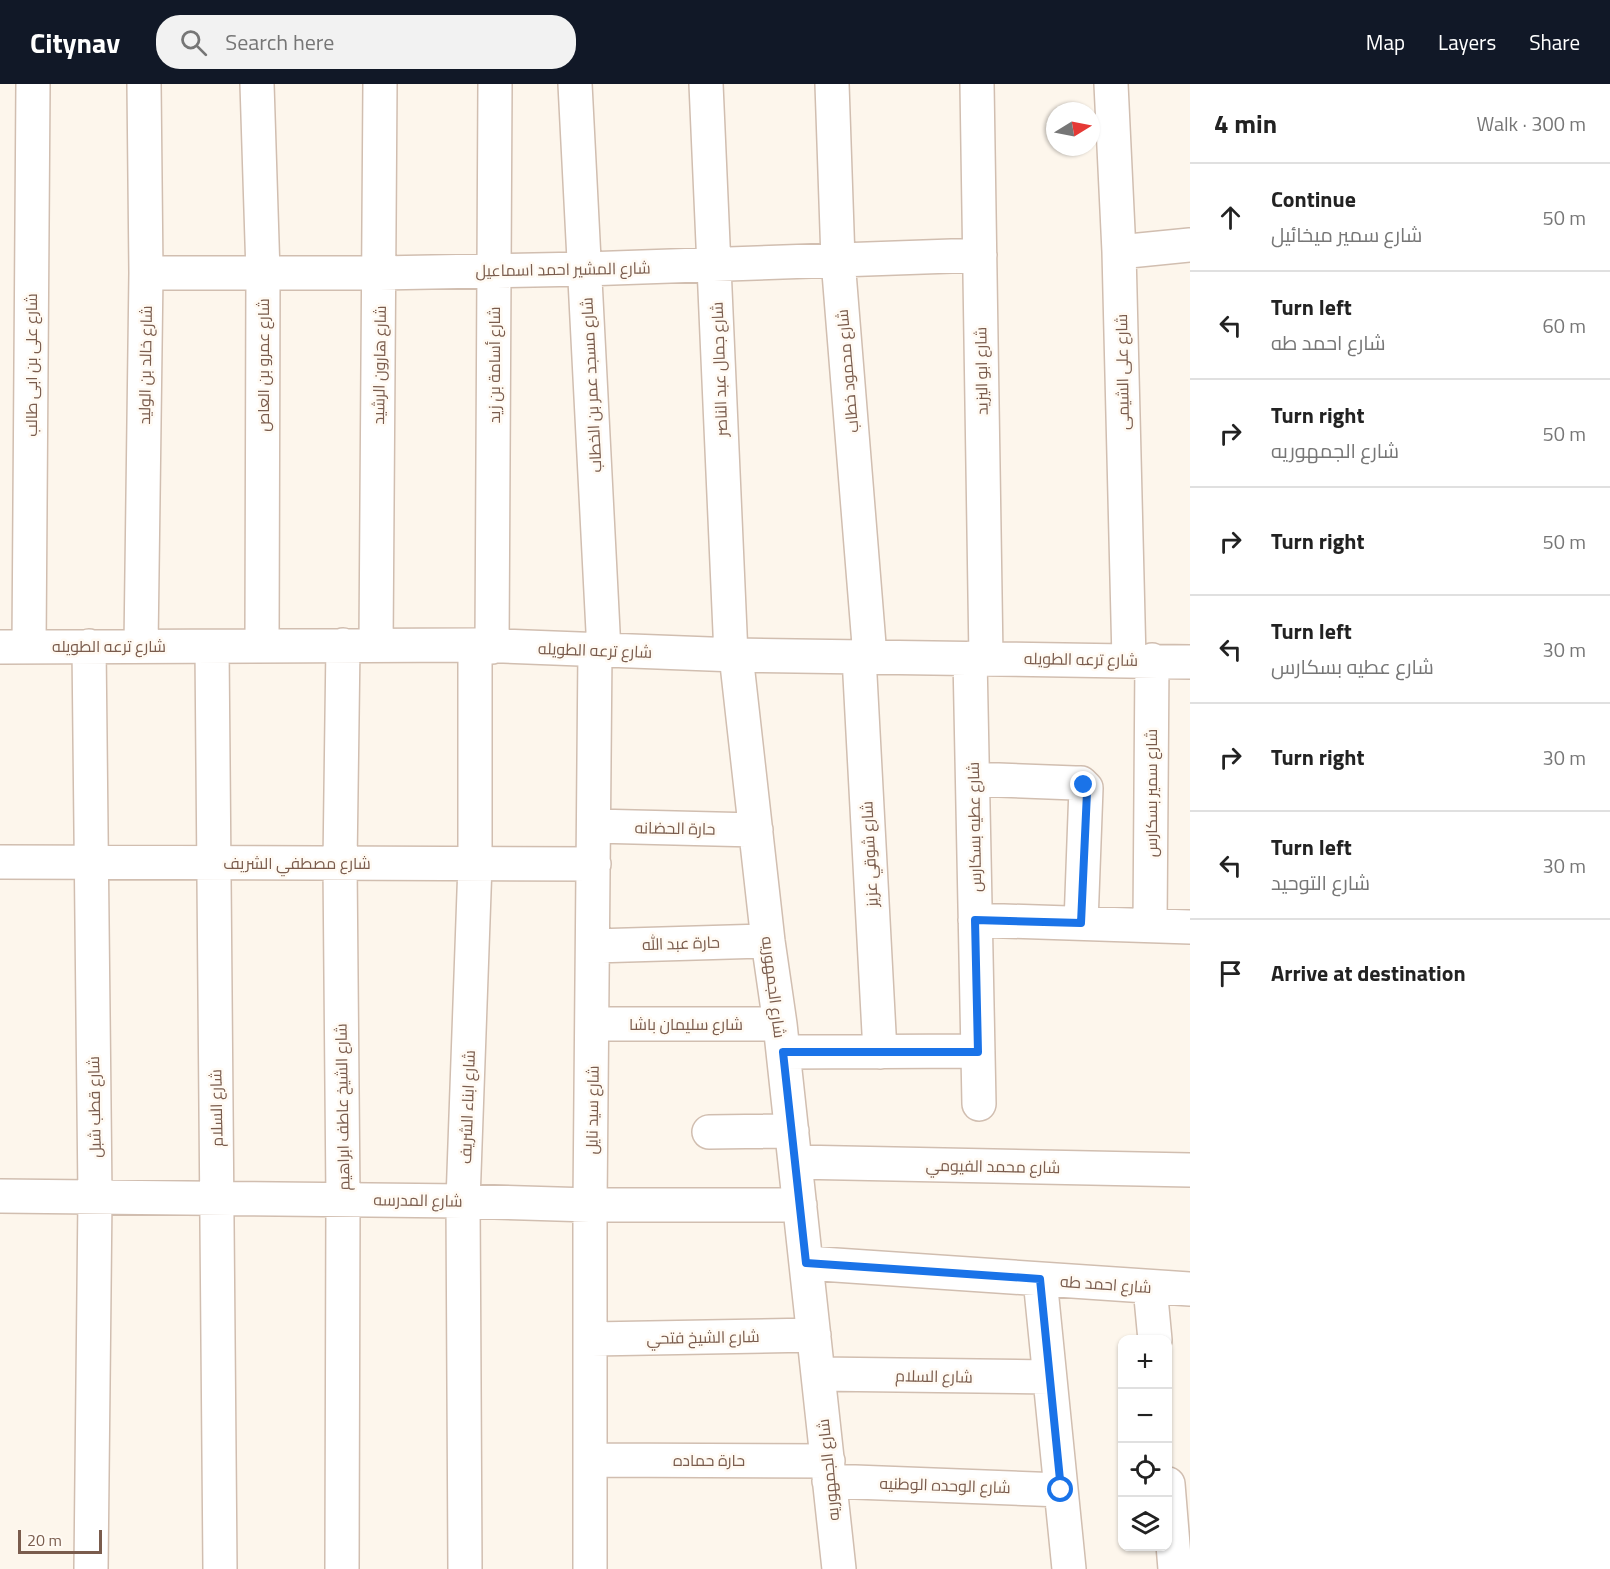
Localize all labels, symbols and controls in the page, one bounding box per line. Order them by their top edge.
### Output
search box [156,15,576,69]
text: Citynav [30,21,120,64]
text: Search here [225,25,334,59]
icon: search [177,26,210,59]
text: Map [1366,26,1405,58]
text: Layers [1438,26,1496,58]
text: Share [1529,26,1580,58]
north arrow [1046,102,1100,156]
text: 4 min [1214,104,1277,143]
text: Walk · 300 m [1477,108,1586,139]
text: Continue [1271,182,1356,216]
icon: ahead [1214,201,1247,234]
text: 50 m [1542,202,1586,233]
text: شارع سمير ميخائيل [1271,219,1422,250]
street label: شارع المشير احمد اسماعيل [475,255,651,283]
text: Turn left [1271,290,1352,324]
street label: شارع على بن ابى طالب [19,293,43,437]
street label: شارع مسجد عمر بن الخطاب [574,297,608,473]
street label: شارع عمرو بن العاص [251,298,275,432]
street label: شارع جمال عبد الناصر [705,301,733,438]
street label: شارع خالد بن الوليد [132,305,158,425]
street label: شارع هارون الرشيد [366,305,392,425]
street label: شارع أسامة بن زيد [482,306,506,424]
street label: شارع محمود خطاب [830,308,864,434]
icon: left [1214,309,1247,342]
text: 60 m [1542,310,1586,341]
street label: شارع على الشيمى [1109,314,1135,430]
street label: شارع ابو اليزيد [968,327,994,415]
text: شارع احمد طه [1271,327,1386,358]
text: Turn right [1271,398,1365,432]
icon: right [1214,417,1247,450]
text: 50 m [1542,418,1586,449]
text: شارع الجمهوريه [1271,435,1399,466]
text: Turn right [1271,524,1365,558]
icon: right [1214,525,1247,558]
text: 50 m [1542,526,1586,557]
text: Turn left [1271,614,1352,648]
icon: left [1214,633,1247,666]
street label: شارع ترعه الطويله [52,634,166,658]
text: 30 m [1542,634,1586,665]
street label: شارع ترعه الطويله [538,636,652,664]
street label: شارع ترعه الطويله [1024,646,1138,672]
text: شارع عطيه بسكارس [1271,651,1434,682]
street label: شارع سمير بسكارس [1139,729,1163,857]
text: Turn right [1271,740,1365,774]
icon: right [1214,741,1247,774]
text: 30 m [1542,742,1586,773]
street label: شارع عطيه بسكارس [961,762,987,892]
route end [1070,771,1096,797]
street label: شارع شوقي عزيز [854,800,886,908]
street label: حارة الحضانه [634,815,716,841]
text: Turn left [1271,830,1352,864]
icon: left [1214,849,1247,882]
text: 30 m [1542,850,1586,881]
street label: شارع مصطفي الشريف [223,851,371,877]
text: شارع التوحيد [1271,867,1370,898]
street label: حارة عبد الله [642,930,720,956]
street label: شارع الجمهوريه [756,935,792,1039]
text: Arrive at destination [1271,956,1466,990]
icon: arrive [1214,957,1247,990]
street label: شارع سليمان باشا [629,1012,743,1036]
street label: شارع الشيخ عاطف ابراهيم [329,1023,355,1191]
street label: شارع ابناء الشريف [453,1050,481,1164]
street label: شارع قطب شبل [81,1056,107,1158]
street label: شارع سيد نايل [579,1065,605,1155]
street label: شارع السلام [203,1069,229,1147]
street label: شارع محمد الفيومي [925,1153,1061,1181]
street label: شارع المدرسه [373,1187,463,1213]
street label: شارع احمد طه [1059,1269,1153,1299]
street label: شارع الشيخ فتحي [646,1324,760,1352]
map controls [1118,1335,1172,1551]
button: + [1118,1335,1172,1389]
street label: شارع السلام [895,1363,973,1389]
button: − [1118,1389,1172,1443]
street label: شارع الجمهوريه [811,1418,845,1522]
button: locate [1118,1443,1172,1497]
street label: حارة حماده [673,1448,745,1472]
street label: شارع الوحده الوطنيه [879,1471,1011,1499]
route start [1047,1476,1073,1502]
button: layers [1118,1497,1172,1551]
scale bar [18,1527,102,1554]
text: 20 m [27,1528,62,1552]

